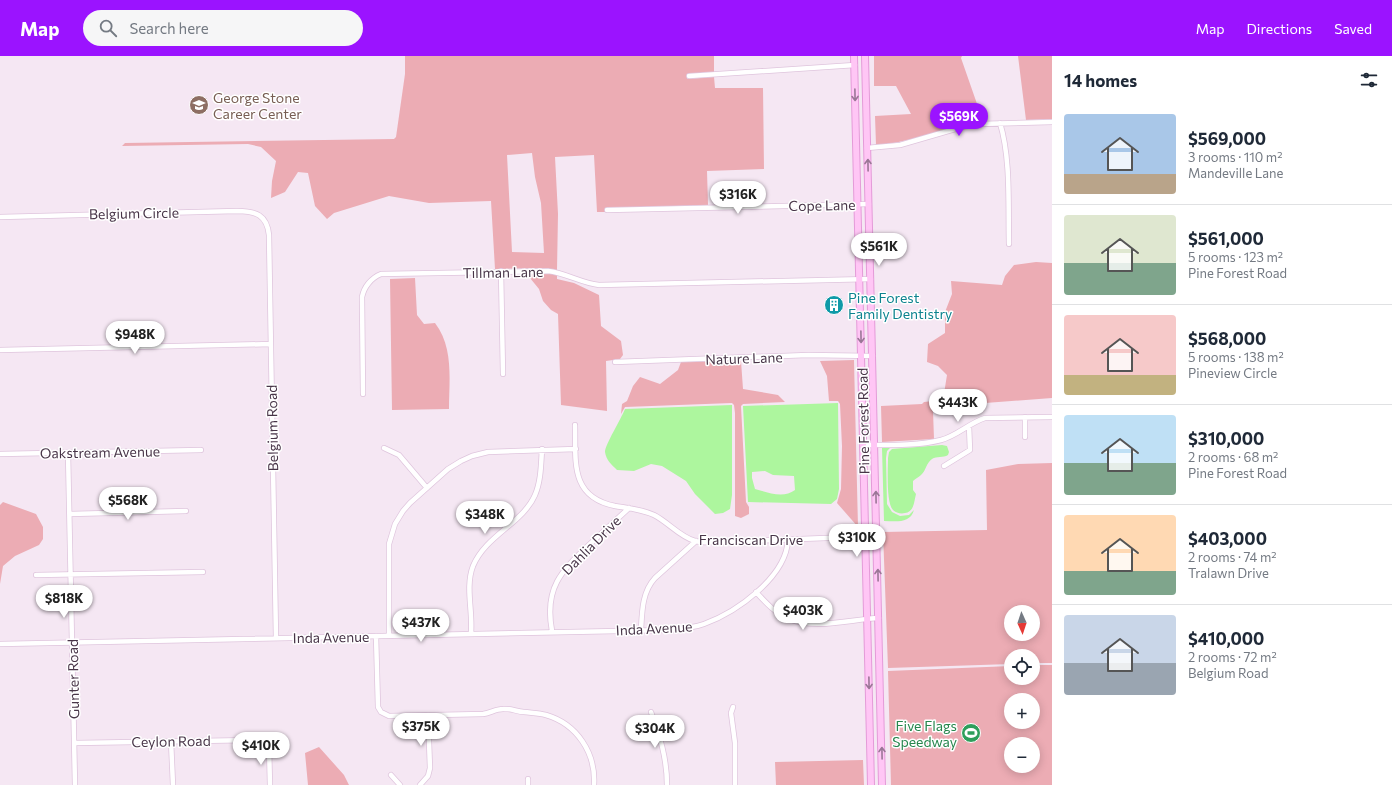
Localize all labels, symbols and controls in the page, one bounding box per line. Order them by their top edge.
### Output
search box [83,10,363,46]
text: Map [20,17,59,40]
icon: search [97,17,119,39]
text: Search here [129,19,209,37]
text: Map [1196,20,1225,37]
text: Directions [1247,20,1312,37]
text: Saved [1334,20,1372,37]
icon: filters [1358,69,1380,91]
text: 14 homes [1064,70,1137,91]
one-way arrow [851,88,859,101]
place label: George Stone Career Center [213,89,302,122]
school or university icon: George Stone Career Center [188,94,210,116]
pin: $569K [931,103,987,137]
text: $569K [939,108,979,124]
text: $569,000 [1188,128,1266,149]
icon: home [1096,130,1144,178]
text: 3 rooms · 110 m² [1188,149,1282,165]
one-way arrow [864,159,872,172]
text: Mandeville Lane [1188,165,1283,181]
pin: $316K [710,181,766,215]
text: $316K [719,186,757,202]
street label: Cope Lane [788,196,856,214]
street label: Belgium Circle [89,204,179,222]
text: $561,000 [1188,228,1264,249]
icon: home [1096,231,1144,279]
pin: $561K [851,233,907,267]
text: $561K [860,238,898,254]
text: 5 rooms · 123 m² [1188,249,1283,265]
street label: Tillman Lane [463,263,543,281]
text: Pine Forest Road [1188,265,1287,281]
place label: Pine Forest Family Dentistry [848,289,952,322]
building icon: Pine Forest Family Dentistry [823,294,845,316]
pin: $948K [107,321,163,355]
text: $948K [115,326,155,342]
text: $568,000 [1188,328,1266,349]
one-way arrow [857,330,865,343]
icon: home [1096,331,1144,379]
street label: Nature Lane [705,348,783,368]
text: 5 rooms · 138 m² [1188,349,1284,365]
text: Pineview Circle [1188,365,1277,381]
street label: Pine Forest Road [854,367,872,475]
street label: Belgium Road [263,385,281,471]
pin: $443K [930,389,986,423]
text: $443K [938,394,978,410]
text: $310,000 [1188,428,1264,449]
icon: home [1096,431,1144,479]
street label: Oakstream Avenue [40,442,160,462]
text: 2 rooms · 68 m² [1188,449,1278,465]
text: Pine Forest Road [1188,465,1287,481]
pin: $568K [100,487,156,521]
one-way arrow [872,491,880,504]
text: $568K [108,492,148,508]
pin: $348K [457,501,513,535]
text: $348K [465,506,505,522]
street label: Dahlia Drive [558,512,624,578]
pin: $310K [829,524,885,558]
text: $403,000 [1188,528,1267,549]
text: $310K [838,529,876,545]
street label: Franciscan Drive [699,531,803,548]
icon: home [1096,531,1144,579]
text: 2 rooms · 74 m² [1188,549,1276,565]
text: Tralawn Drive [1188,565,1269,581]
one-way arrow [874,569,881,582]
pin: $818K [36,585,92,619]
text: $818K [45,590,83,606]
pin: $403K [775,597,831,631]
text: $403K [783,602,823,618]
north arrow [1004,605,1040,641]
map controls [1004,605,1040,773]
pin: $437K [393,609,449,643]
text: $437K [401,614,441,630]
street label: Inda Avenue [615,618,693,638]
street label: Inda Avenue [293,628,369,646]
text: $410,000 [1188,628,1264,649]
icon: home [1096,631,1144,679]
street label: Gunter Road [64,639,82,719]
button: locate [1004,649,1040,685]
text: 2 rooms · 72 m² [1188,649,1277,665]
text: Belgium Road [1188,665,1268,681]
one-way arrow [865,676,873,689]
button: + [1004,693,1040,729]
pin: $375K [393,713,449,747]
pin: $304K [627,715,683,749]
place label: Five Flags Speedway [892,717,957,750]
text: $375K [402,718,440,734]
text: $304K [635,720,675,736]
sports icon: Five Flags Speedway [960,722,982,744]
street label: Ceylon Road [131,732,211,750]
pin: $410K [233,732,289,766]
text: $410K [242,737,280,753]
button: − [1004,737,1040,773]
one-way arrow [878,747,886,760]

